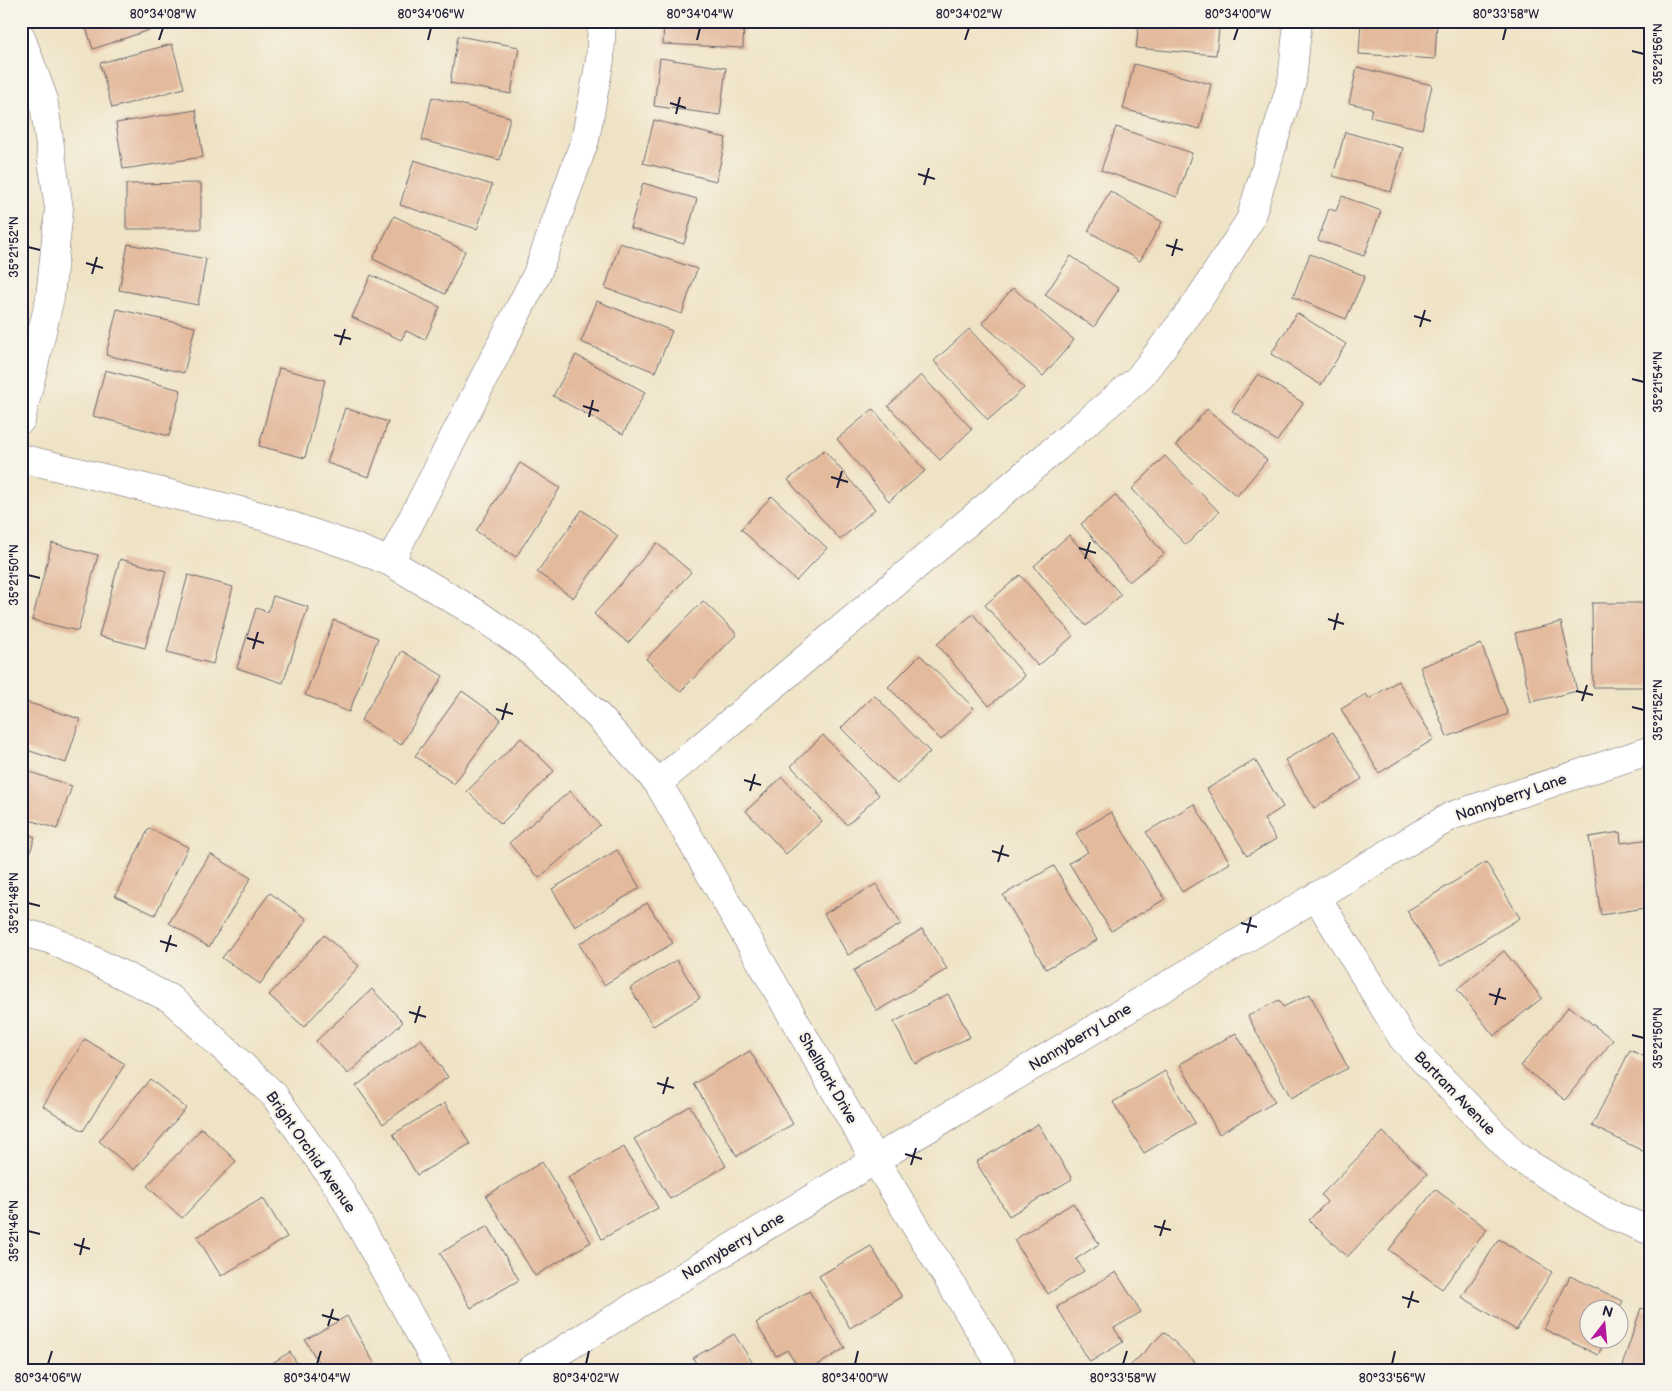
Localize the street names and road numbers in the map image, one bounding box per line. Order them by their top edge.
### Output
street label: Nannyberry Lane [1453,770,1569,825]
street label: Nannyberry Lane [1026,999,1135,1076]
street label: Shellbark Drive [794,1029,861,1127]
street label: Bartram Avenue [1410,1047,1500,1139]
street label: Bright Orchid Avenue [261,1088,360,1217]
street label: Nannyberry Lane [679,1208,788,1285]

